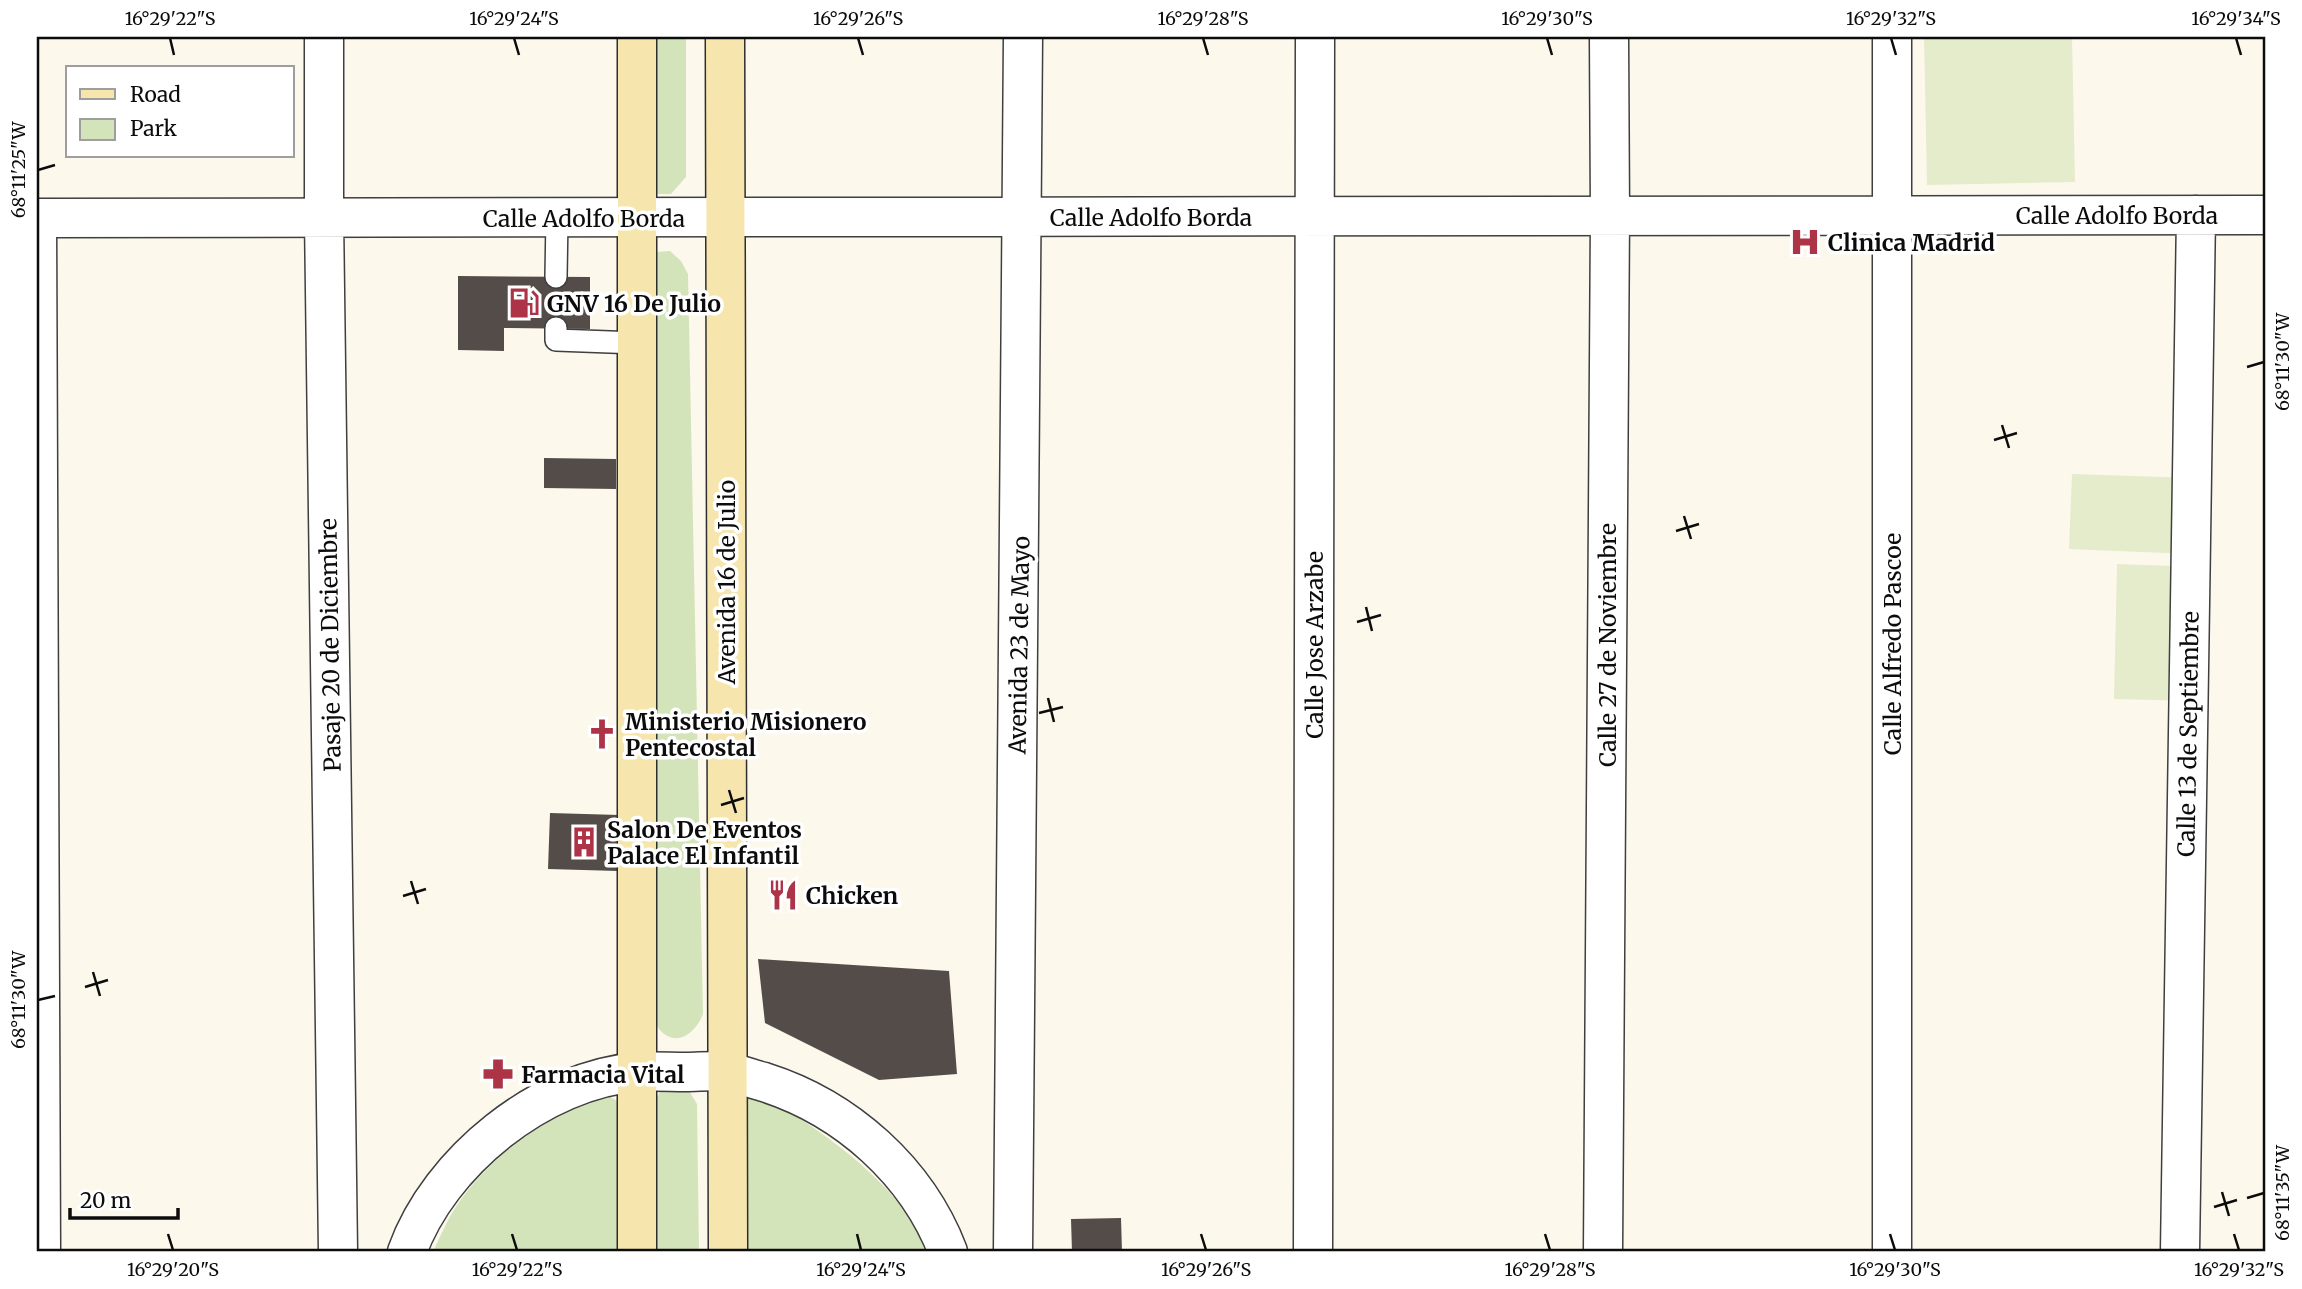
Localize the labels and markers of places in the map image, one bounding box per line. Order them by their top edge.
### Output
hospital icon: Clinica Madrid [1788,225,1822,259]
place label: Clinica Madrid [1828,228,1995,257]
fuel station icon: GNV 16 De Julio [507,286,541,320]
place label: GNV 16 De Julio [547,289,721,318]
place label: Ministerio Misionero Pentecostal [625,707,867,762]
church icon: Ministerio Misionero Pentecostal [585,717,619,751]
place label: Salon De Eventos Palace El Infantil [607,815,802,870]
building icon: Salon De Eventos Palace El Infantil [567,825,601,859]
restaurant icon: Chicken [766,878,800,912]
place label: Chicken [806,881,899,910]
pharmacy icon: Farmacia Vital [481,1057,515,1091]
place label: Farmacia Vital [521,1060,685,1089]

